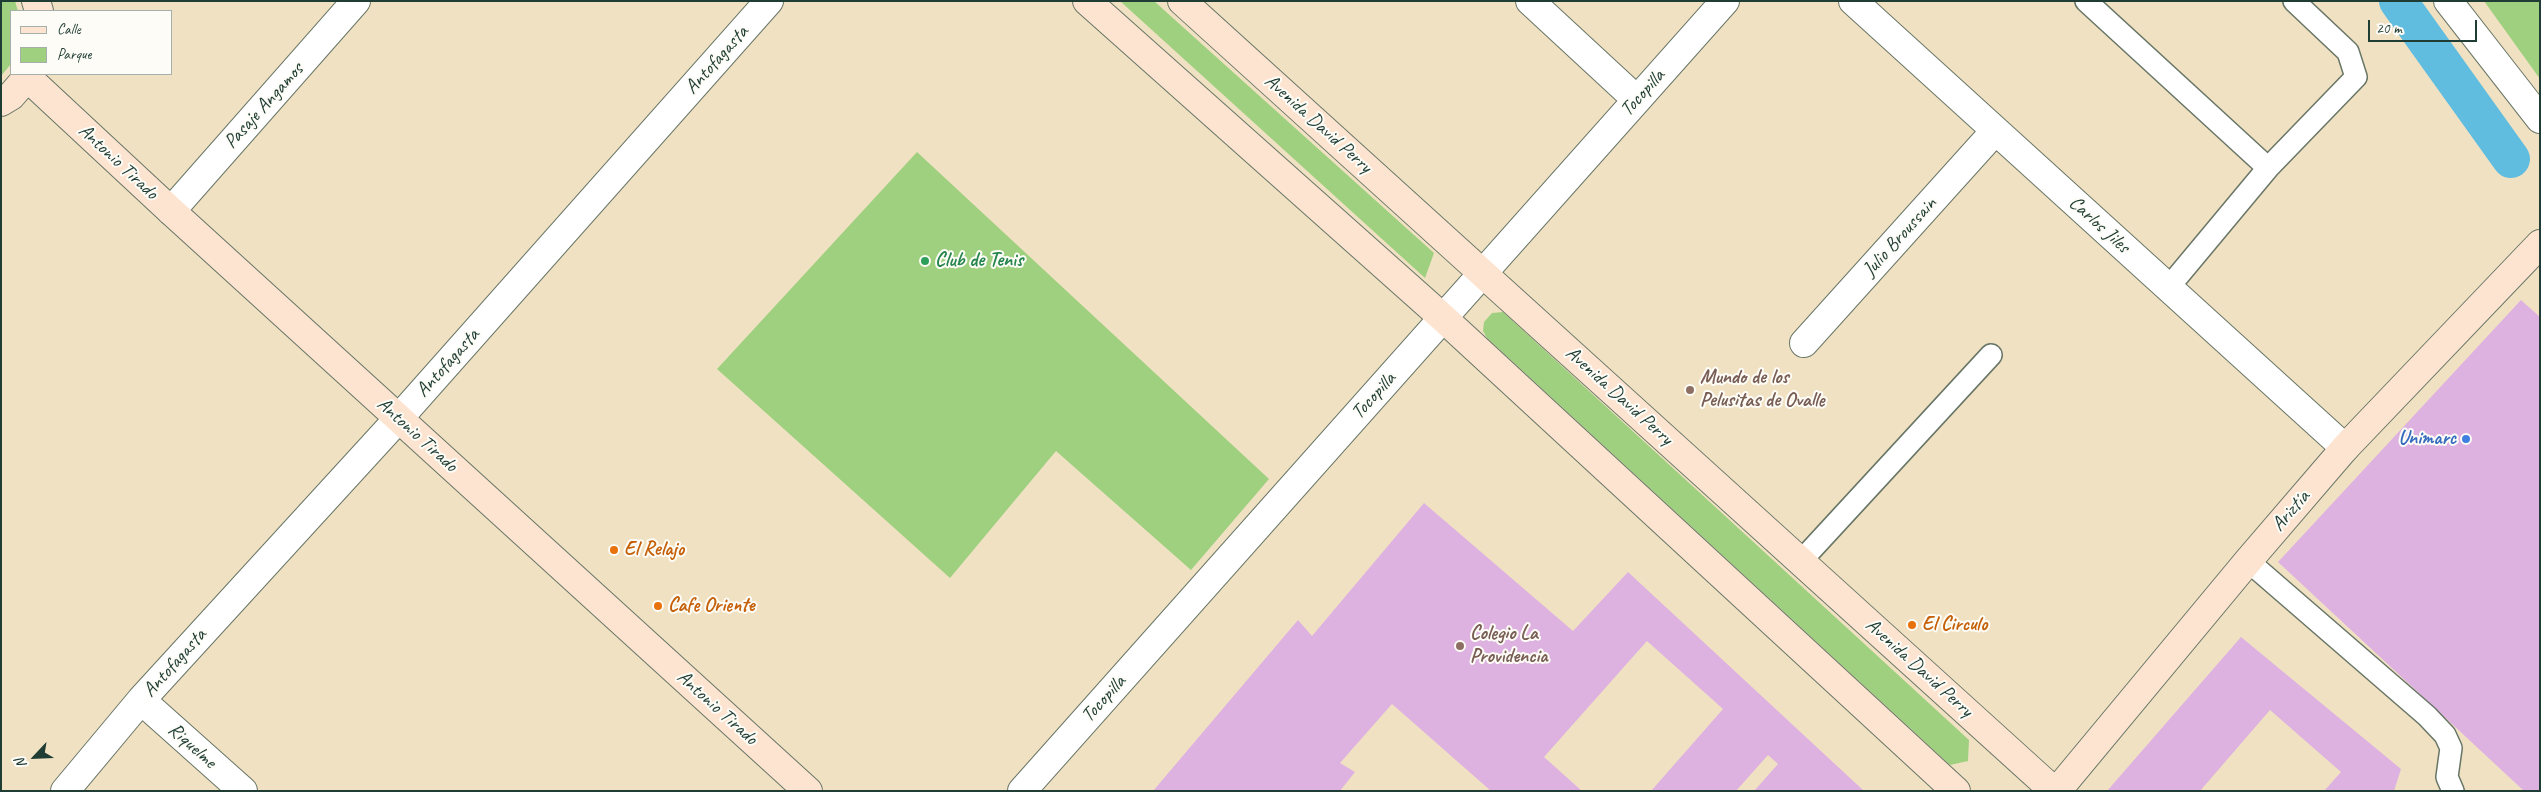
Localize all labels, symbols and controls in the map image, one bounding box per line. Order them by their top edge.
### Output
legend [10,10,172,75]
scale bar [2371,10,2480,42]
text: 20 m [2376,19,2402,38]
text: Calle [57,20,81,39]
street label: Antofagasta [680,21,754,99]
text: Parque [57,45,91,64]
street label: Pasaje Angamos [219,58,309,154]
street label: Tocopilla [1616,64,1670,122]
street label: Avenida David Perry [1259,69,1377,179]
street label: Antonio Tirado [73,119,163,205]
street label: Carlos Jiles [2063,191,2135,259]
street label: Julio Broussain [1858,192,1942,282]
place label: Club de Tenis [935,249,1023,273]
marker: Club de Tenis [919,255,931,267]
street label: Antofagasta [411,324,485,402]
street label: Avenida David Perry [1560,341,1678,451]
place label: Mundo de los Pelusitas de Ovalle [1700,366,1824,413]
street label: Tocopilla [1347,367,1401,425]
marker: Mundo de los Pelusitas de Ovalle [1684,384,1696,396]
street label: Antonio Tirado [372,393,462,477]
place label: Unimarc [2398,427,2456,451]
marker: Unimarc [2460,433,2472,445]
street label: Ariztía [2267,486,2315,536]
place label: El Relajo [624,538,684,562]
marker: El Relajo [608,544,620,556]
place label: Cafe Oriente [668,594,754,618]
marker: Cafe Oriente [652,600,664,612]
street label: Avenida David Perry [1860,613,1978,723]
place label: El Circulo [1922,613,1987,637]
marker: El Circulo [1906,619,1918,631]
place label: Colegio La Providencia [1470,622,1548,669]
street label: Antofagasta [138,624,212,702]
marker: Colegio La Providencia [1454,640,1466,652]
street label: Antonio Tirado [672,666,762,750]
street label: Tocopilla [1077,670,1131,728]
street label: Riquelme [163,718,221,774]
north arrow [10,732,60,782]
text: N [11,756,30,771]

